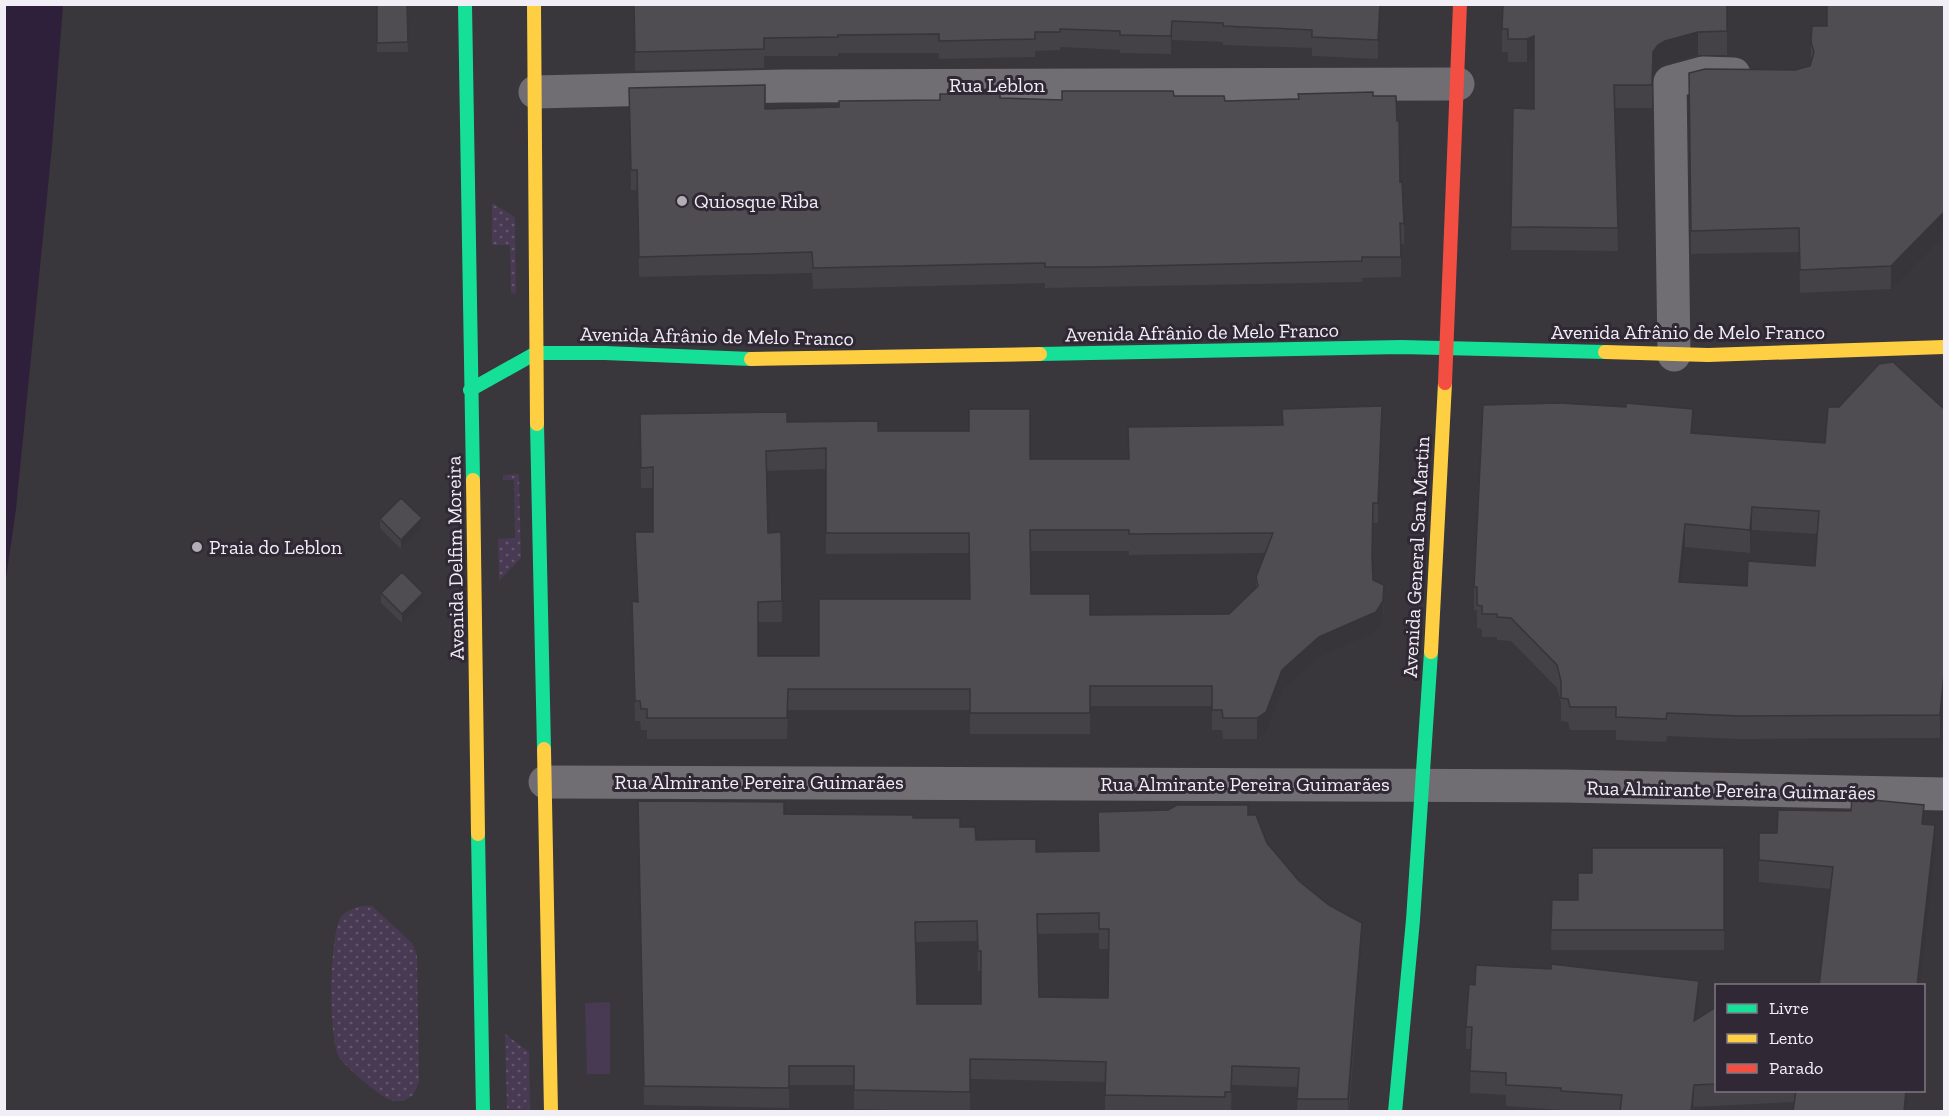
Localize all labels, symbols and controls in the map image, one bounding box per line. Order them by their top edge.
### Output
street label: Rua Leblon [949,73,1045,97]
place label: Quiosque Riba [694,189,819,213]
marker: Quiosque Riba [675,194,689,208]
street label: Avenida Afrânio de Melo Franco [1065,318,1339,346]
street label: Avenida Afrânio de Melo Franco [1551,320,1825,344]
street label: Avenida Afrânio de Melo Franco [580,322,854,350]
street label: Avenida General San Martin [1398,435,1434,678]
street label: Avenida Delfim Moreira [441,455,469,660]
place label: Praia do Leblon [209,535,343,559]
marker: Praia do Leblon [190,540,204,554]
street label: Rua Almirante Pereira Guimarães [614,770,904,794]
street label: Rua Almirante Pereira Guimarães [1100,772,1390,796]
street label: Rua Almirante Pereira Guimarães [1586,775,1876,805]
legend [1715,984,1925,1092]
text: Livre [1769,997,1809,1019]
text: Lento [1769,1027,1814,1049]
text: Parado [1769,1057,1823,1079]

